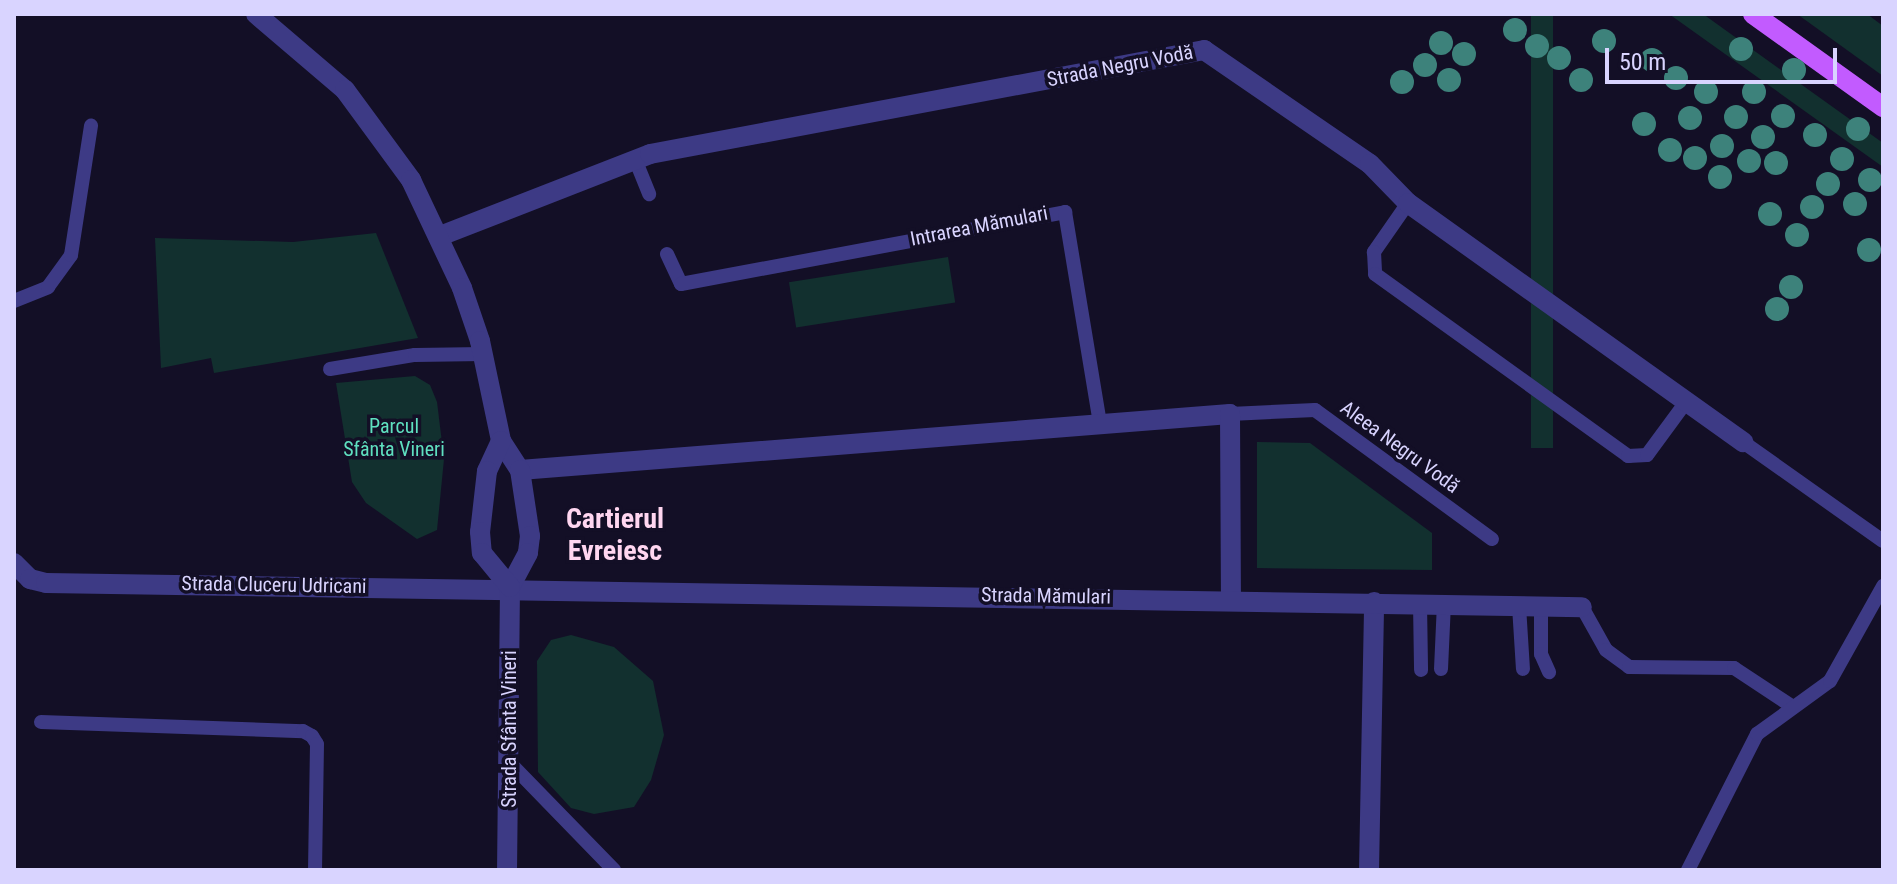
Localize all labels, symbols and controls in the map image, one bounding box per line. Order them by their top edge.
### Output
scale bar [1609,32,1841,82]
street label: Strada Negru Vodă [1045,40,1195,92]
text: 50 m [1619,48,1666,76]
street label: Intrarea Mămulari [908,201,1050,251]
street label: Aleea Negru Vodă [1336,396,1464,498]
park label: Parcul Sfânta Vineri [343,415,445,462]
district label: Cartierul Evreiesc [566,502,664,568]
street label: Strada Cluceru Udricani [181,571,367,599]
street label: Strada Mămulari [981,583,1111,609]
street label: Strada Sfânta Vineri [497,650,521,808]

